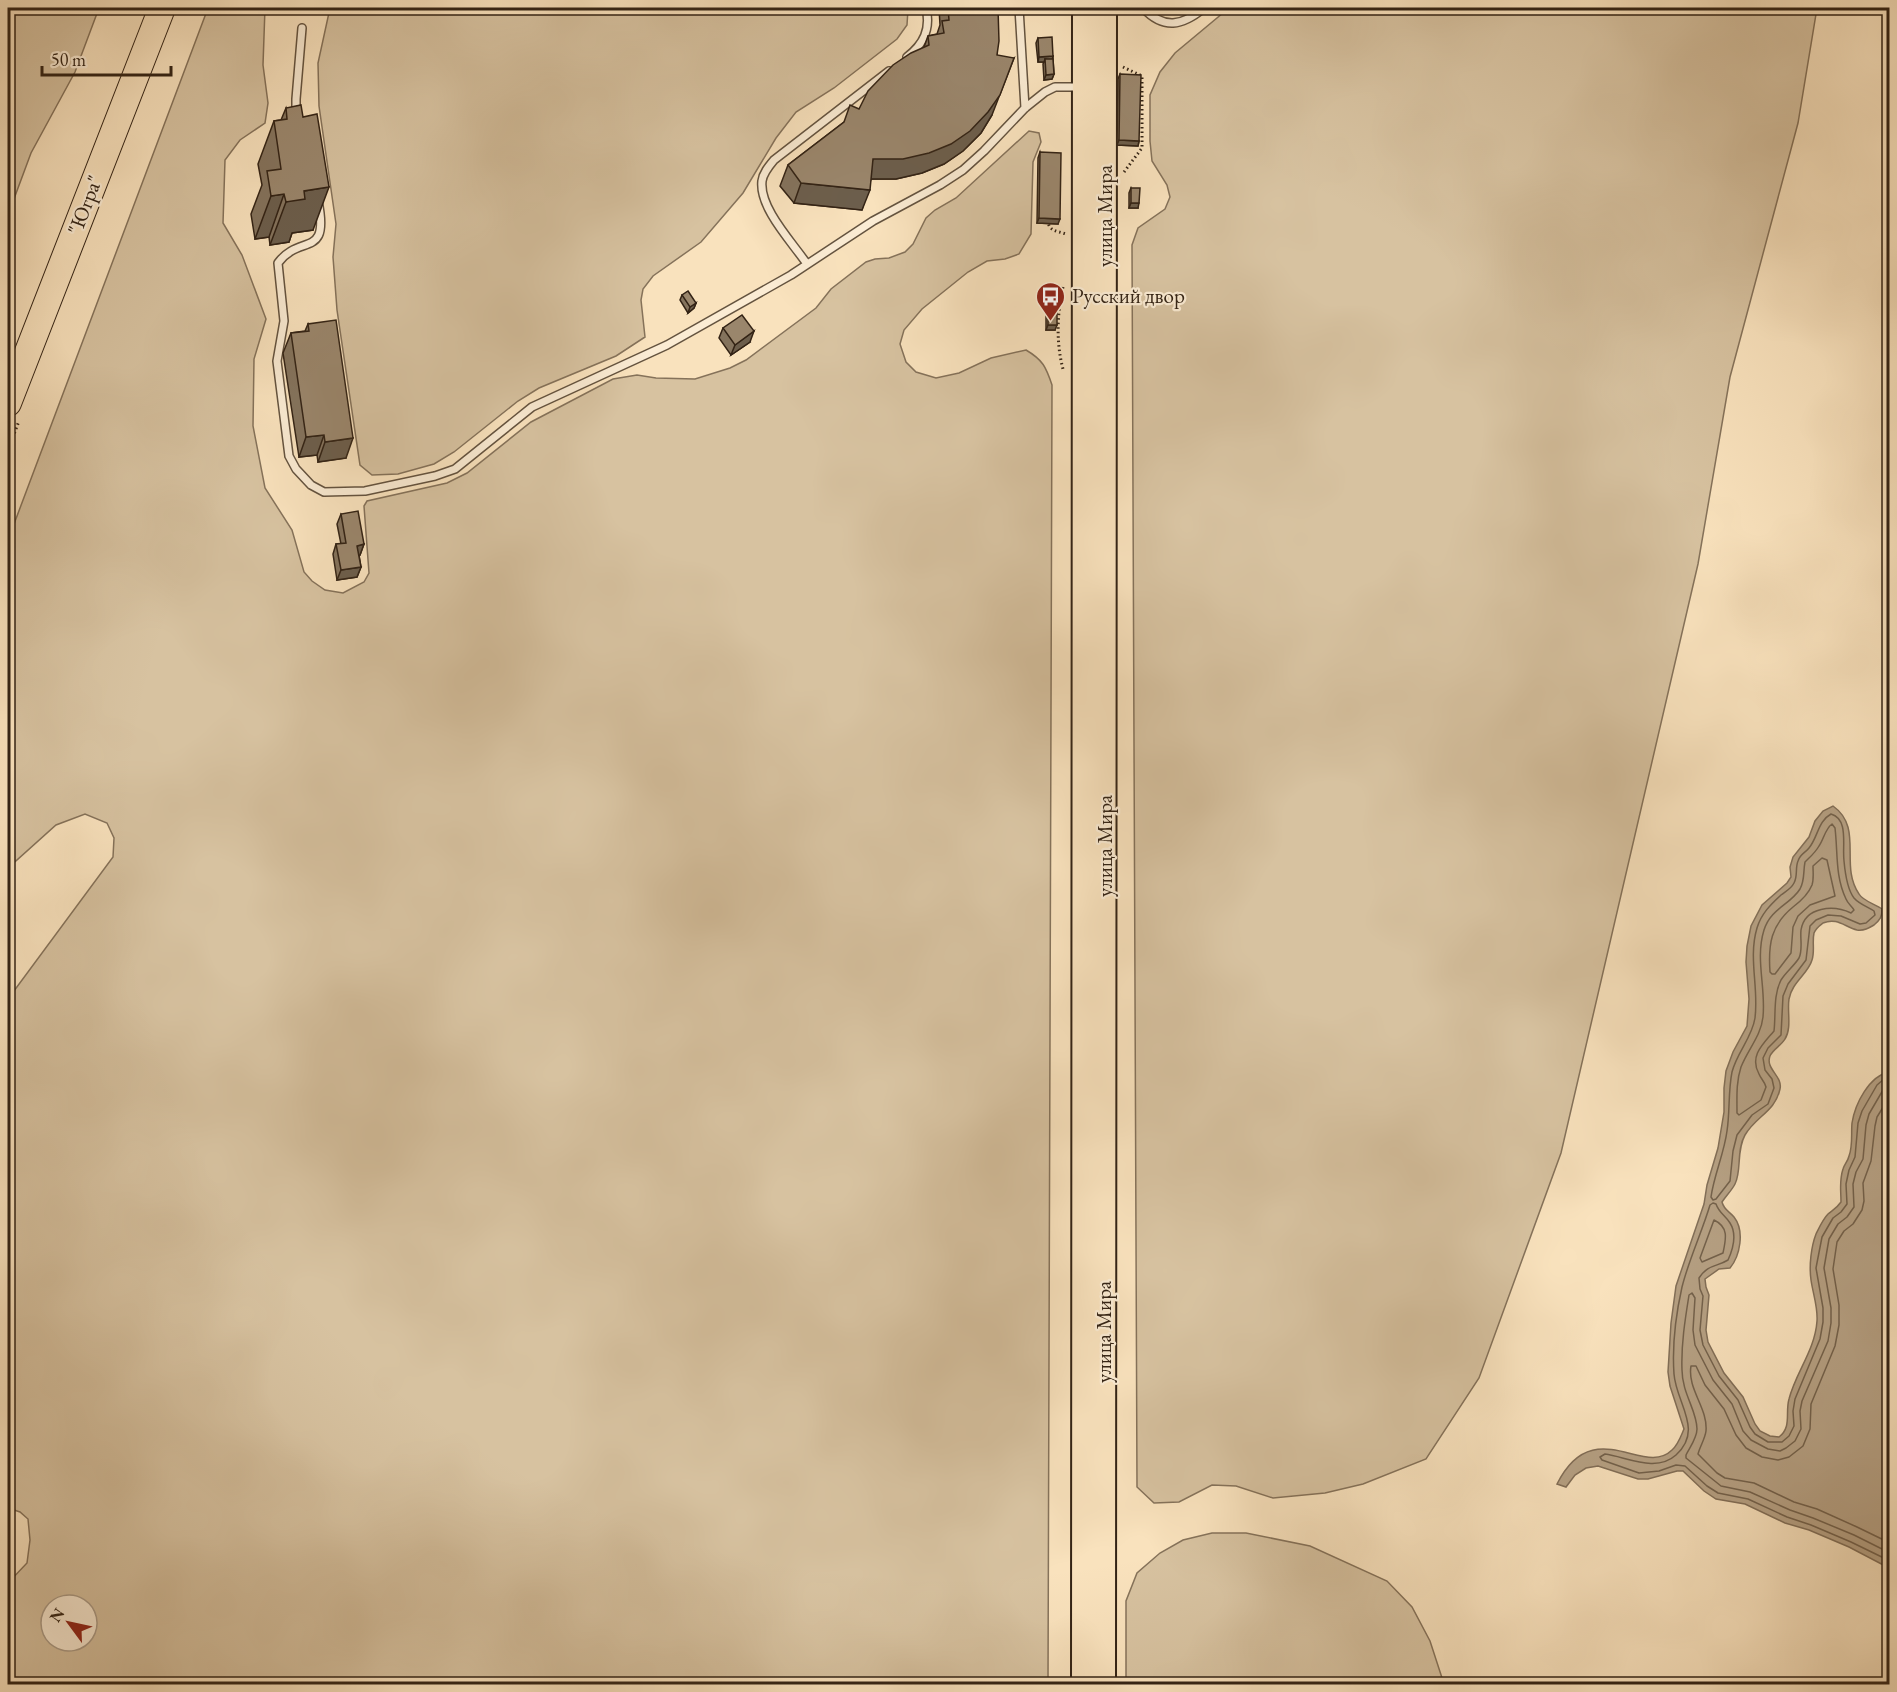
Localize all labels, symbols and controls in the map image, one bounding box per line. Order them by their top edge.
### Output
scale bar [42,39,171,77]
text: 50 m [51,48,86,71]
street label: улица Мира [1091,164,1118,267]
street label: "Югра" [61,171,108,238]
bus stop icon: Русский двор [1035,280,1067,322]
place label: Русский двор [1072,282,1185,309]
street label: улица Мира [1091,794,1118,897]
street label: улица Мира [1090,1280,1117,1383]
north arrow [39,1593,99,1653]
text: N [45,1604,69,1626]

